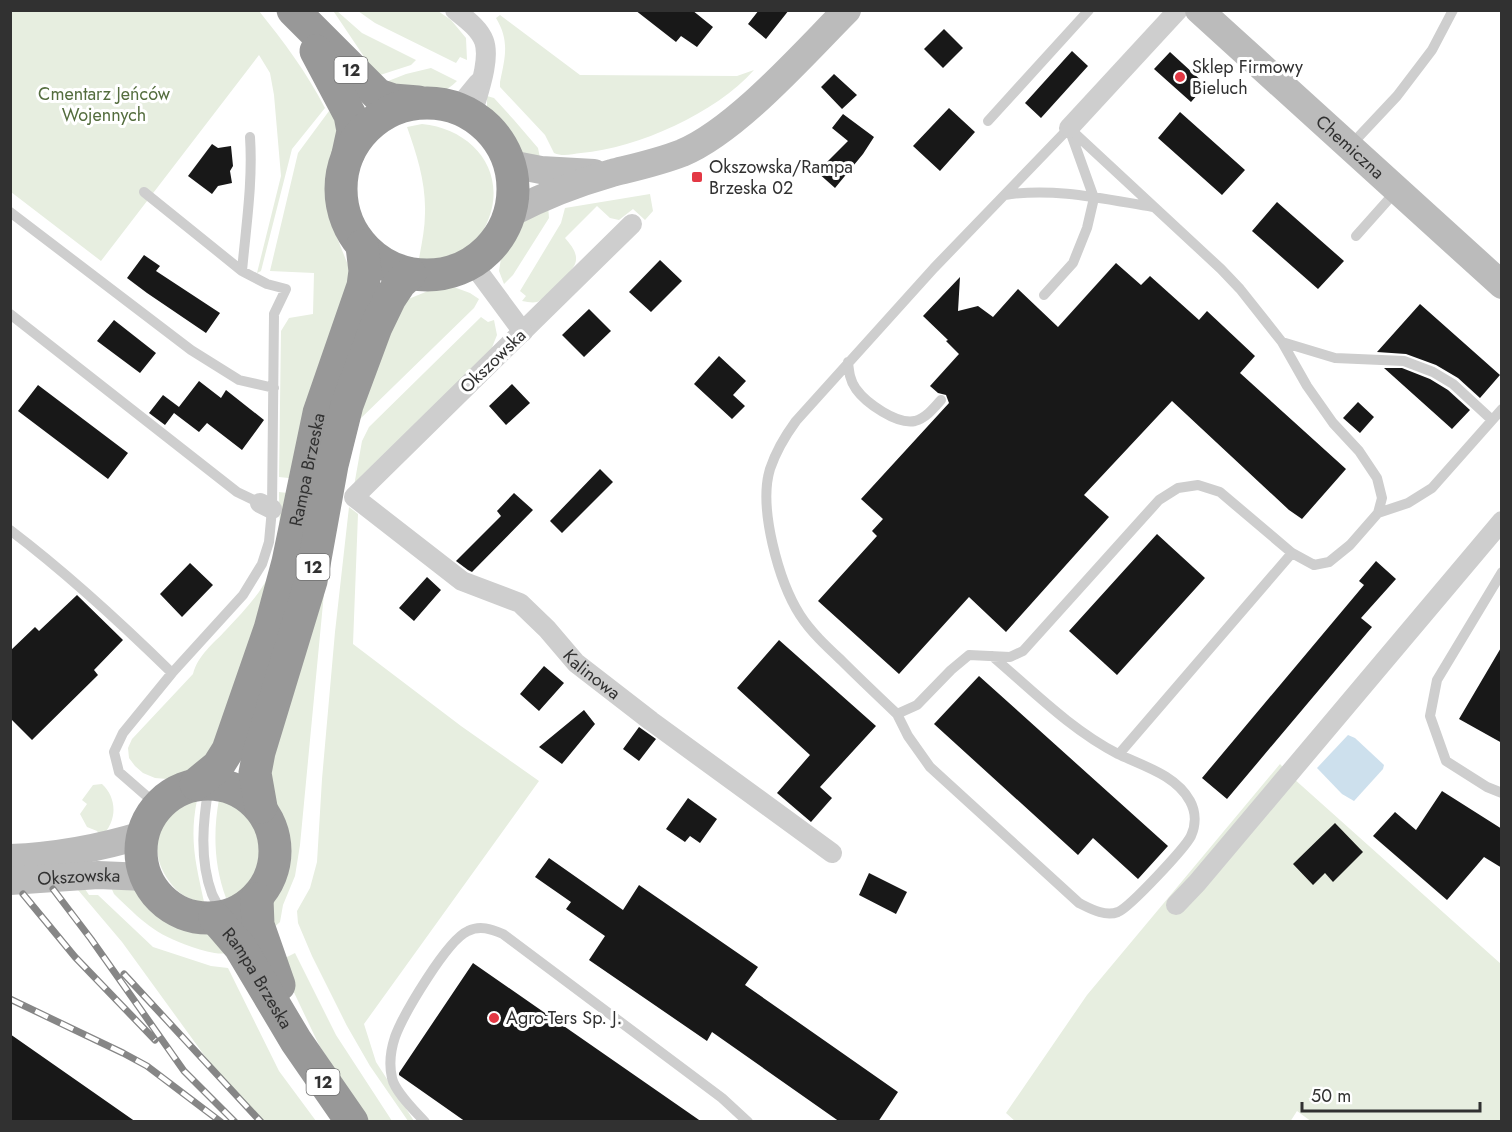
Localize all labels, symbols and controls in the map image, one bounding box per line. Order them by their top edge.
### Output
place label: Sklep Firmowy Bieluch [1192,54,1303,101]
road number: 12 [334,57,368,83]
marker: Sklep Firmowy Bieluch [1173,70,1187,84]
park label: Cmentarz Jeńców Wojennych [38,81,171,128]
street label: Chemiczna [1310,109,1390,185]
place label: Okszowska/Rampa Brzeska 02 [709,154,853,201]
marker: Okszowska/Rampa Brzeska 02 [690,170,704,184]
street label: Okszowska [454,323,532,399]
street label: Rampa Brzeska [283,411,332,529]
road number: 12 [296,554,330,580]
street label: Kalinowa [557,644,626,706]
street label: Okszowska [36,862,121,892]
street label: Rampa Brzeska [216,922,299,1034]
place label: Agro-Ters Sp. J. [506,1005,622,1031]
marker: Agro-Ters Sp. J. [487,1011,501,1025]
road number: 12 [306,1069,340,1095]
scale bar [1302,1075,1480,1113]
text: 50 m [1311,1083,1351,1109]

